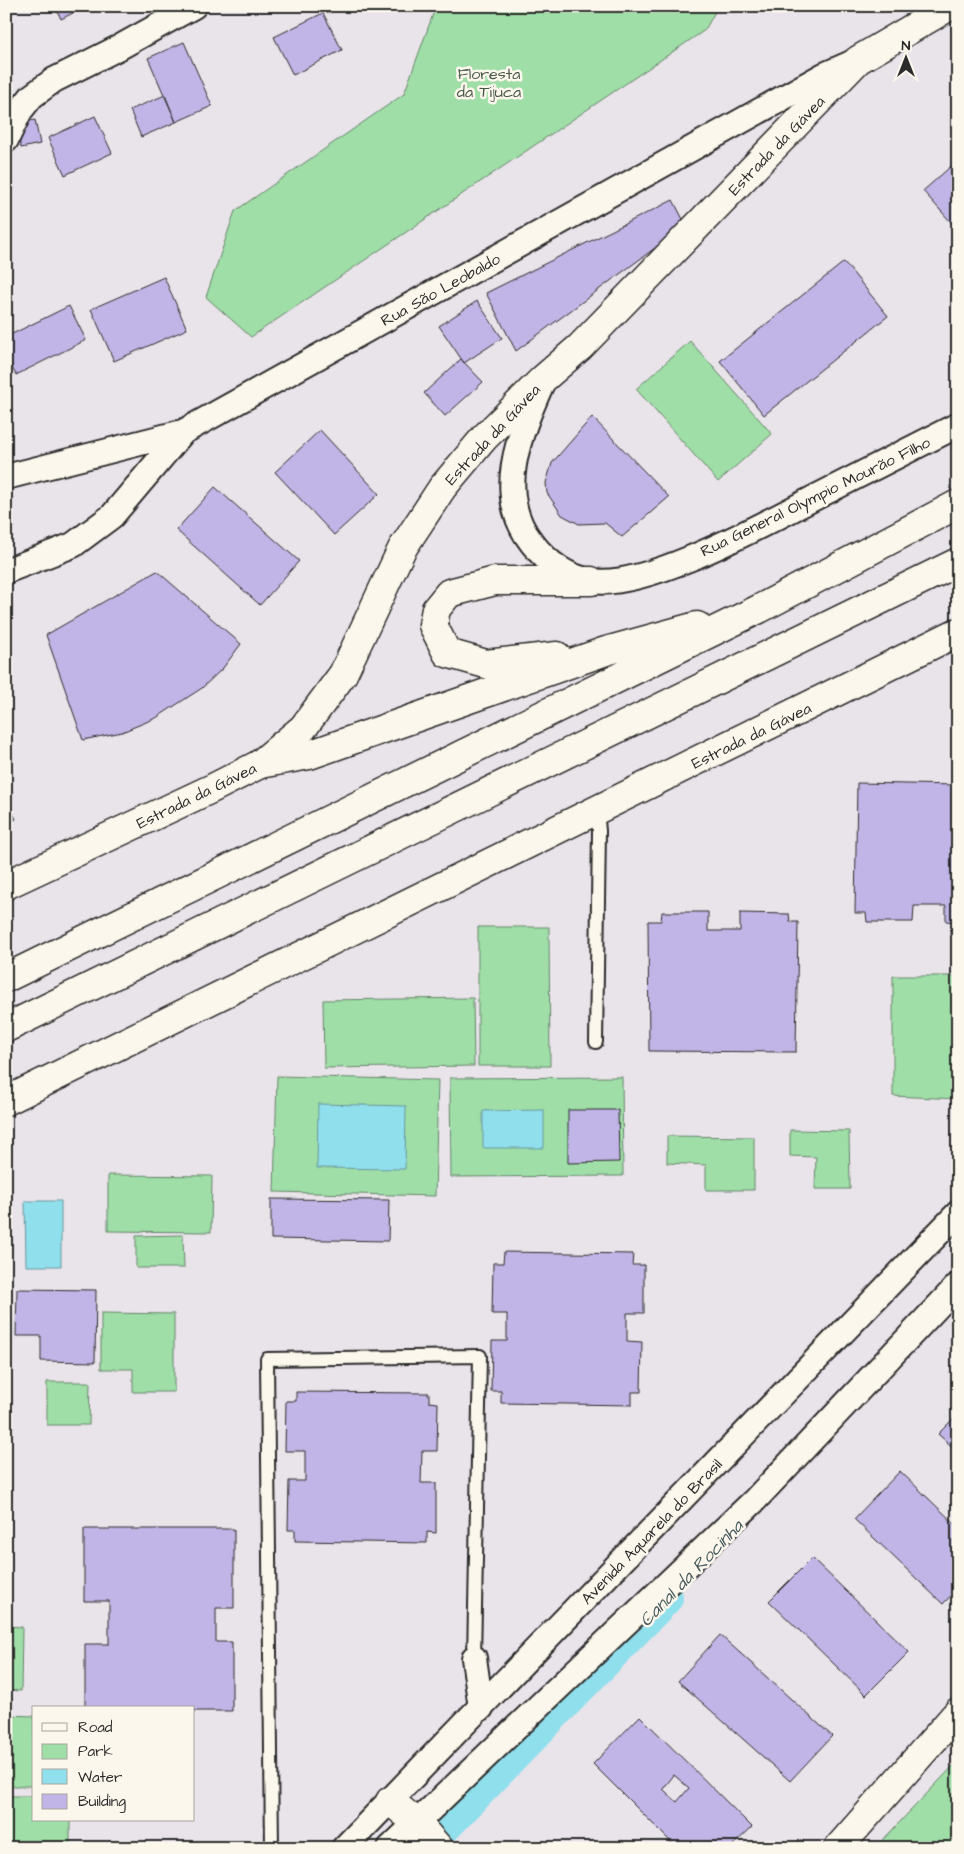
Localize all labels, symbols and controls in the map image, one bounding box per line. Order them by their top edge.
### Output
north arrow [882,32,932,82]
text: N [902,36,911,56]
park label: Floresta da Tijuca [457,63,521,103]
street label: Estrada da Gávea [723,91,830,200]
street label: Rua São Leobaldo [377,248,504,332]
street label: Estrada da Gávea [440,379,545,490]
street label: Rua General Olympio Mourão Filho [697,432,935,563]
street label: Estrada da Gávea [688,697,815,774]
street label: Estrada da Gávea [133,757,260,834]
street label: Avenida Aquarela do Brasil [576,1454,727,1609]
water label: Canal da Rocinha [634,1514,750,1632]
legend [32,1706,195,1822]
text: Road [78,1717,113,1738]
text: Park [78,1741,113,1762]
text: Water [78,1767,122,1788]
text: Building [78,1791,126,1813]

